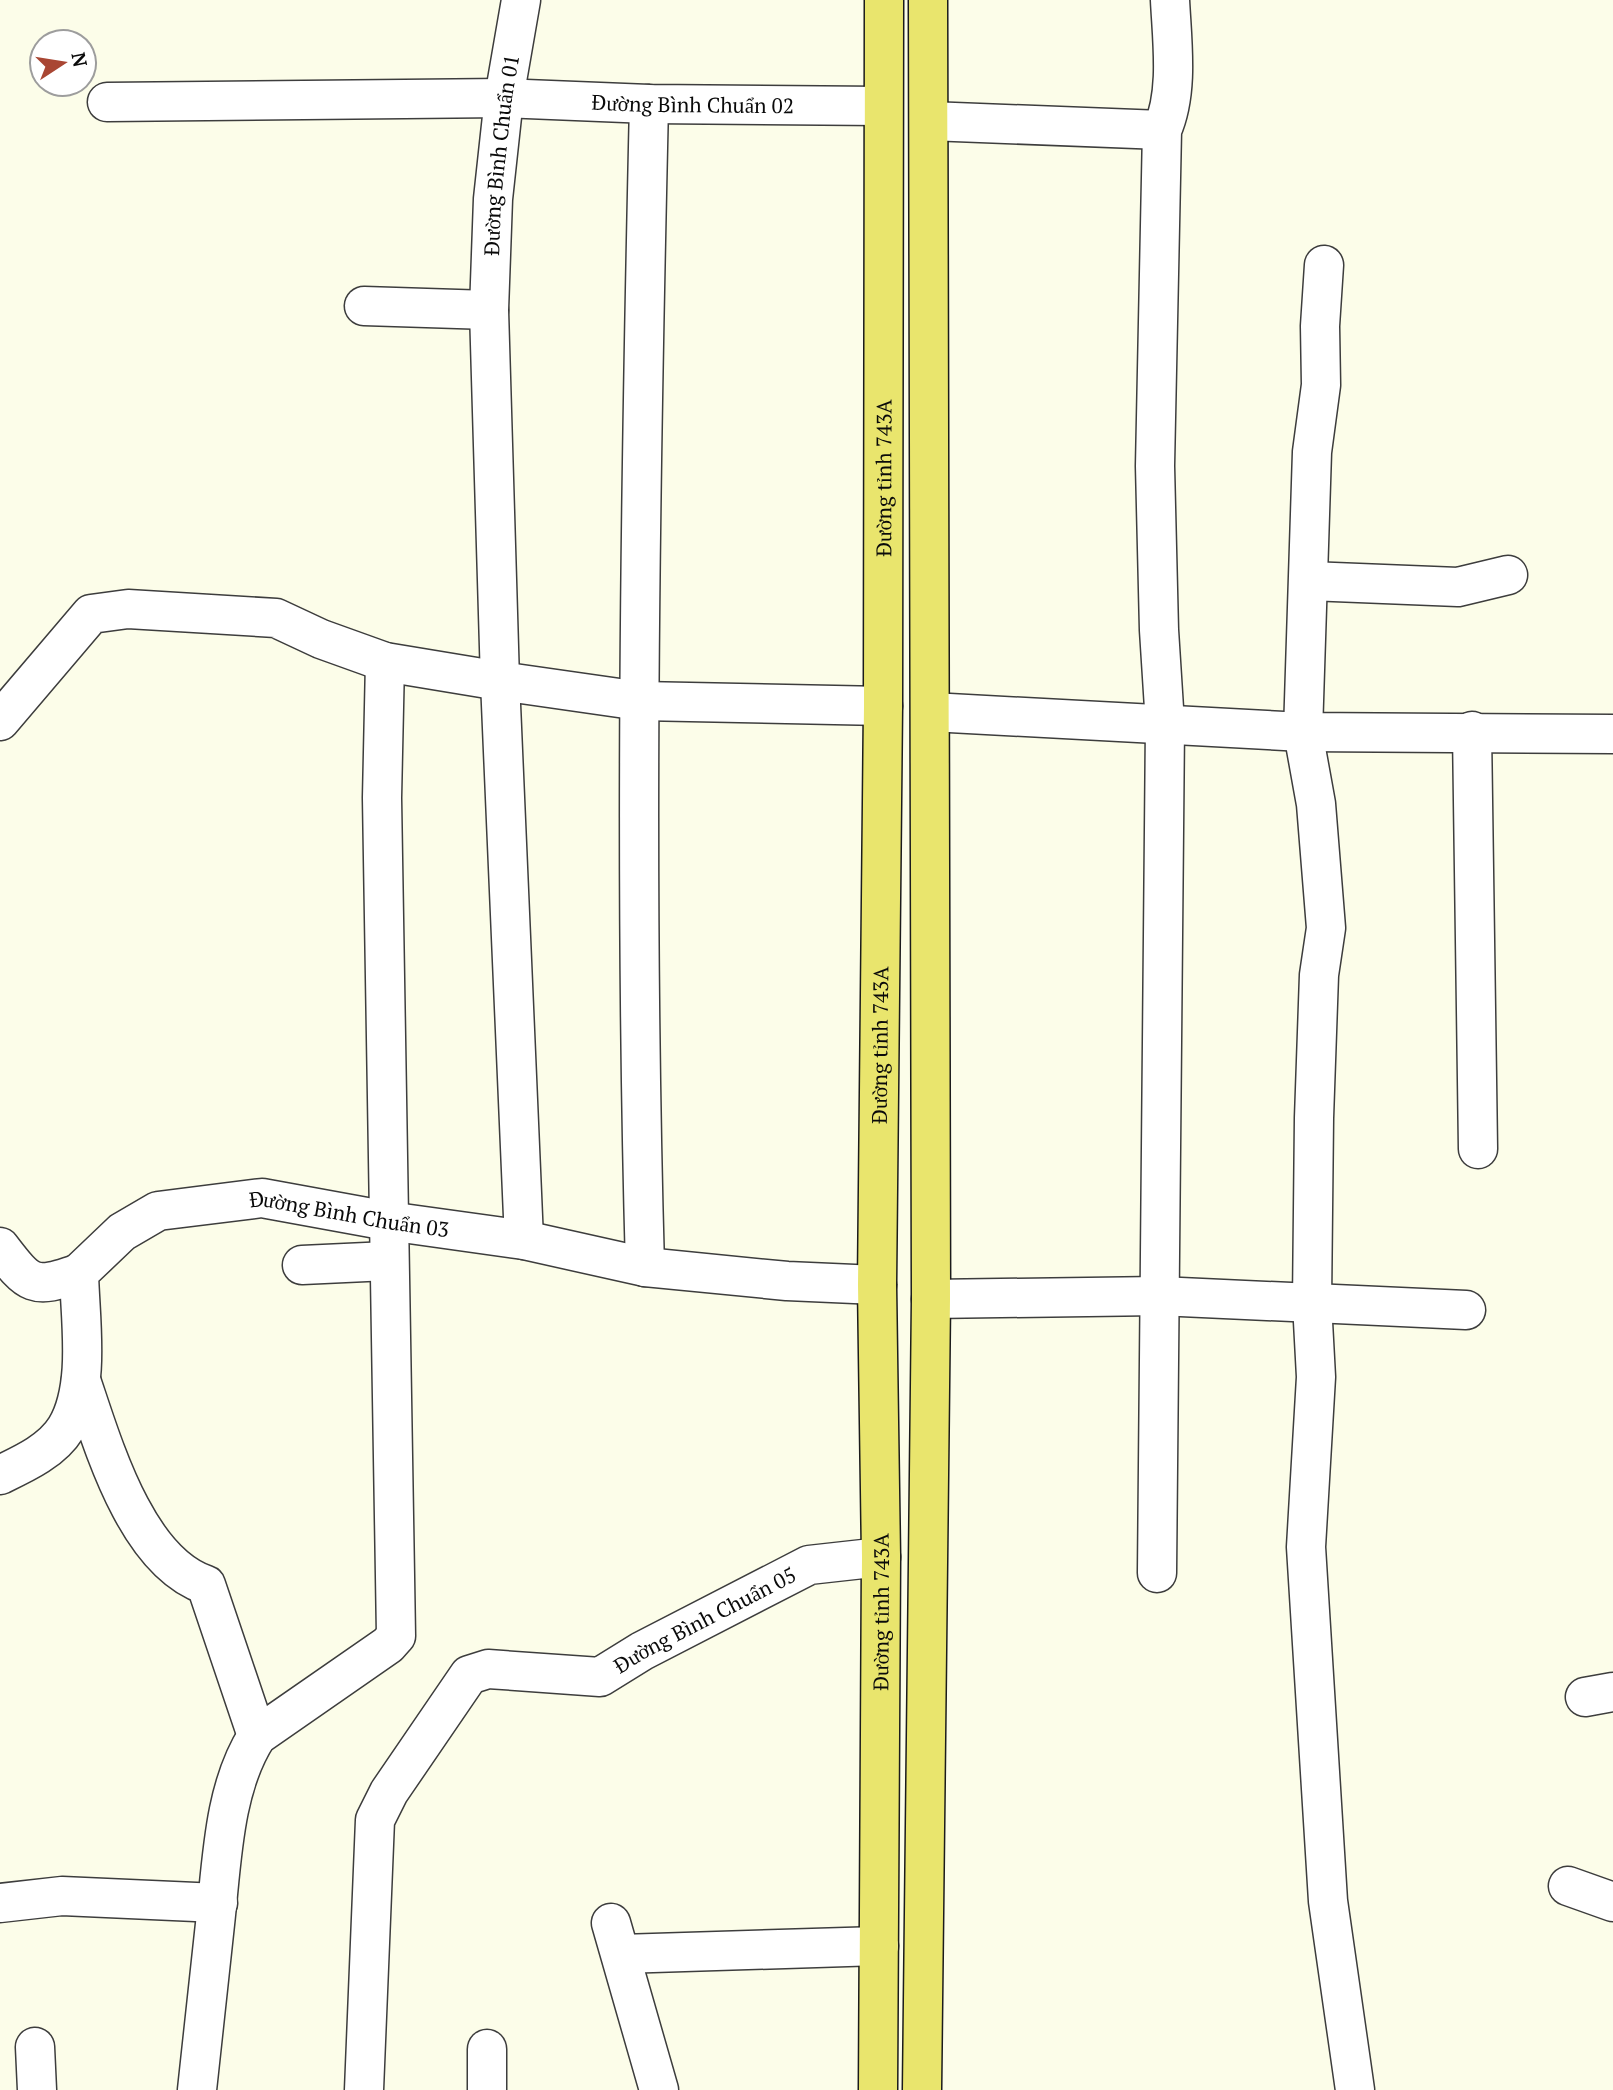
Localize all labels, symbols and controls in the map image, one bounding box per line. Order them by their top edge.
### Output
north arrow [28,28,98,98]
text: N [66,50,94,70]
street label: Đường Bình Chuẩn 01 [477,52,525,256]
street label: Đường Bình Chuẩn 02 [591,88,794,119]
street label: Đường tỉnh 743A [869,399,897,557]
street label: Đường tỉnh 743A [865,965,894,1124]
street label: Đường Bình Chuẩn 03 [247,1184,451,1243]
street label: Đường tỉnh 743A [866,1532,895,1691]
street label: Đường Bình Chuẩn 05 [608,1560,801,1679]

